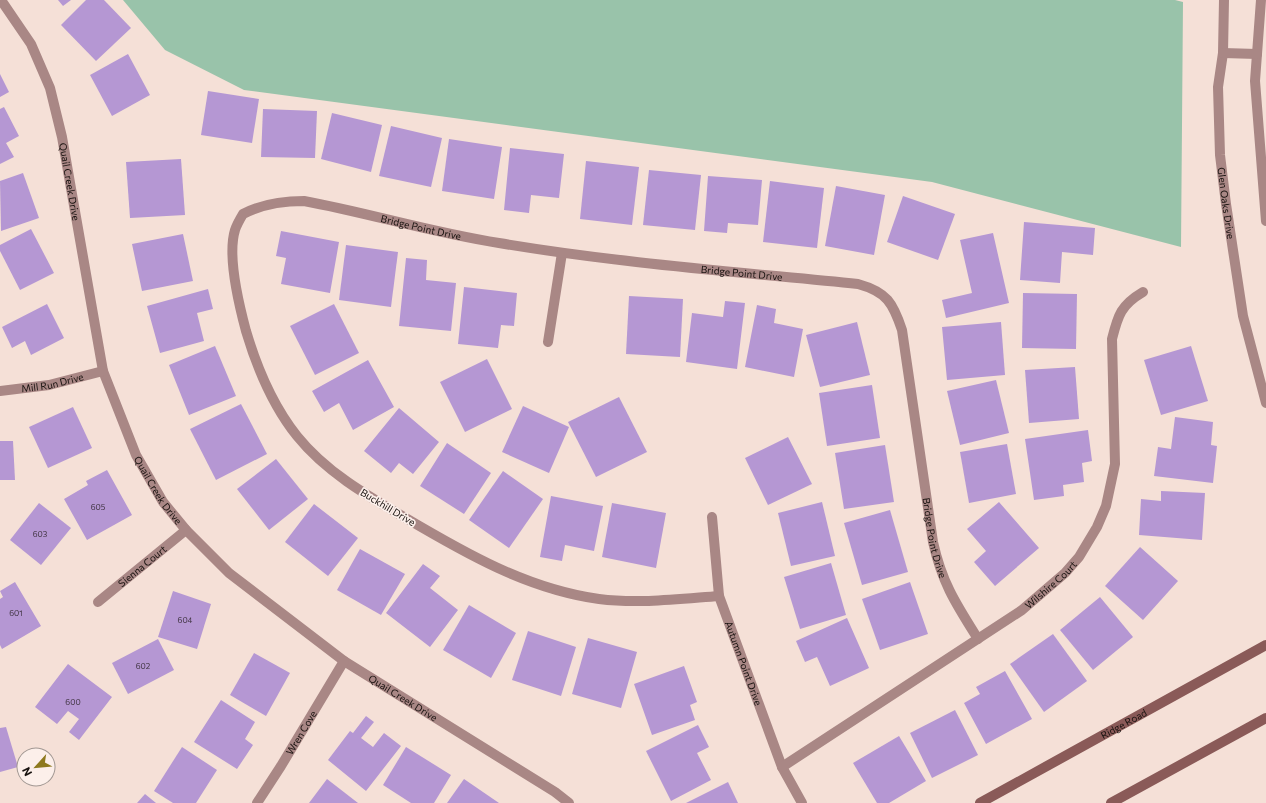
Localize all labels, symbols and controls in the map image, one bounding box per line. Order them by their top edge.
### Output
street label: Quail Creek Drive [57,142,83,222]
street label: Glen Oaks Drive [1216,167,1237,240]
street label: Bridge Point Drive [380,212,462,242]
street label: Bridge Point Drive [700,263,783,283]
street label: Mill Run Drive [20,370,85,394]
street label: Quail Creek Drive [132,454,185,526]
street label: Buckhill Drive [358,486,418,528]
street label: Bridge Point Drive [921,497,949,580]
house number: 605 [91,502,106,512]
house number: 603 [33,529,48,539]
street label: Sienna Court [116,543,169,589]
street label: Wilshire Court [1022,558,1079,611]
house number: 601 [9,608,23,618]
house number: 604 [178,615,193,625]
street label: Autumn Point Drive [723,619,765,707]
house number: 602 [136,661,151,671]
street label: Quail Creek Drive [366,672,440,724]
house number: 600 [65,697,81,707]
street label: Ridge Road [1098,706,1149,741]
street label: Wren Cove [283,708,319,757]
north arrow [16,747,56,787]
text: N [19,765,34,778]

